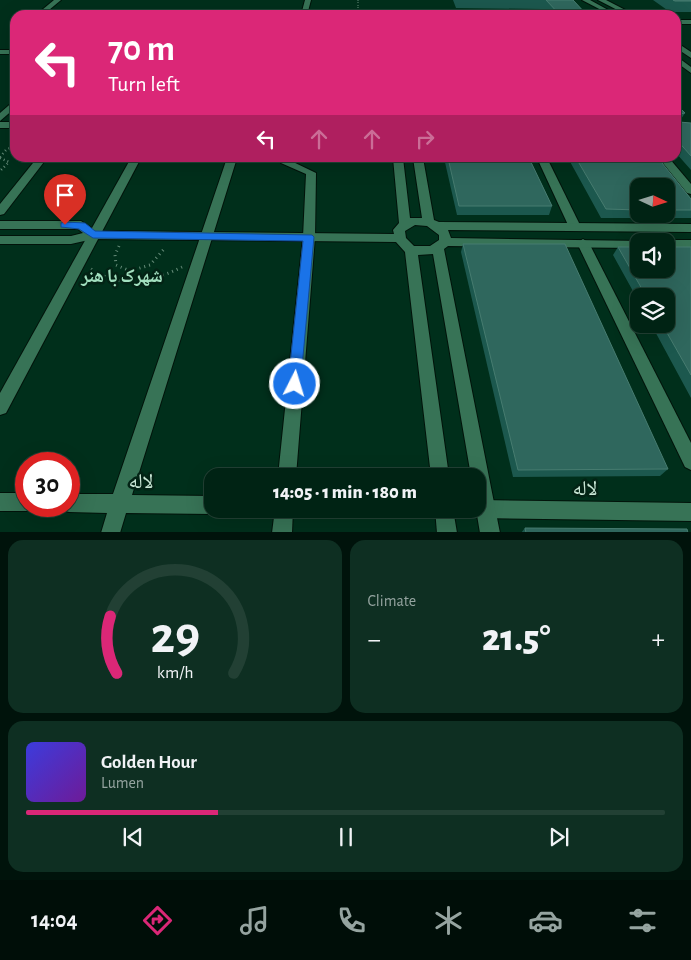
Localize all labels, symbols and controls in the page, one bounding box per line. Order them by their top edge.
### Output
icon: left [25,30,90,95]
text: 70 m [108,32,175,67]
text: Turn left [108,73,180,95]
icon: left [252,125,280,153]
icon: ahead [305,125,333,153]
icon: ahead [358,125,386,153]
icon: right [411,125,439,153]
pin [44,174,86,225]
north arrow [630,178,675,222]
map controls [630,178,675,333]
icon: arrive [51,181,79,209]
button: sound [630,233,675,278]
district label: شهرک با هنر [80,267,163,287]
button: layers [630,288,675,333]
position arrow [268,357,320,409]
speed limit sign: 30 [15,452,80,517]
street label: لاله [128,471,154,492]
street label: لاله [572,478,598,499]
text: 14:05 · 1 min · 180 m [273,483,417,502]
text: Climate [368,593,416,609]
text: 29 [150,610,200,662]
text: 21.5° [482,620,551,658]
text: − [368,626,381,654]
text: + [652,626,665,654]
text: km/h [156,664,193,682]
text: Golden Hour [101,753,197,772]
text: Lumen [101,775,144,791]
icon: previous [119,823,147,851]
icon: pause [332,823,360,851]
icon: next [545,823,573,851]
icon: directions [140,903,175,938]
icon: music [237,903,272,938]
icon: phone [334,903,369,938]
icon: climate [431,903,466,938]
icon: car [528,903,563,938]
icon: filters [625,903,660,938]
text: 14:04 [31,909,78,931]

